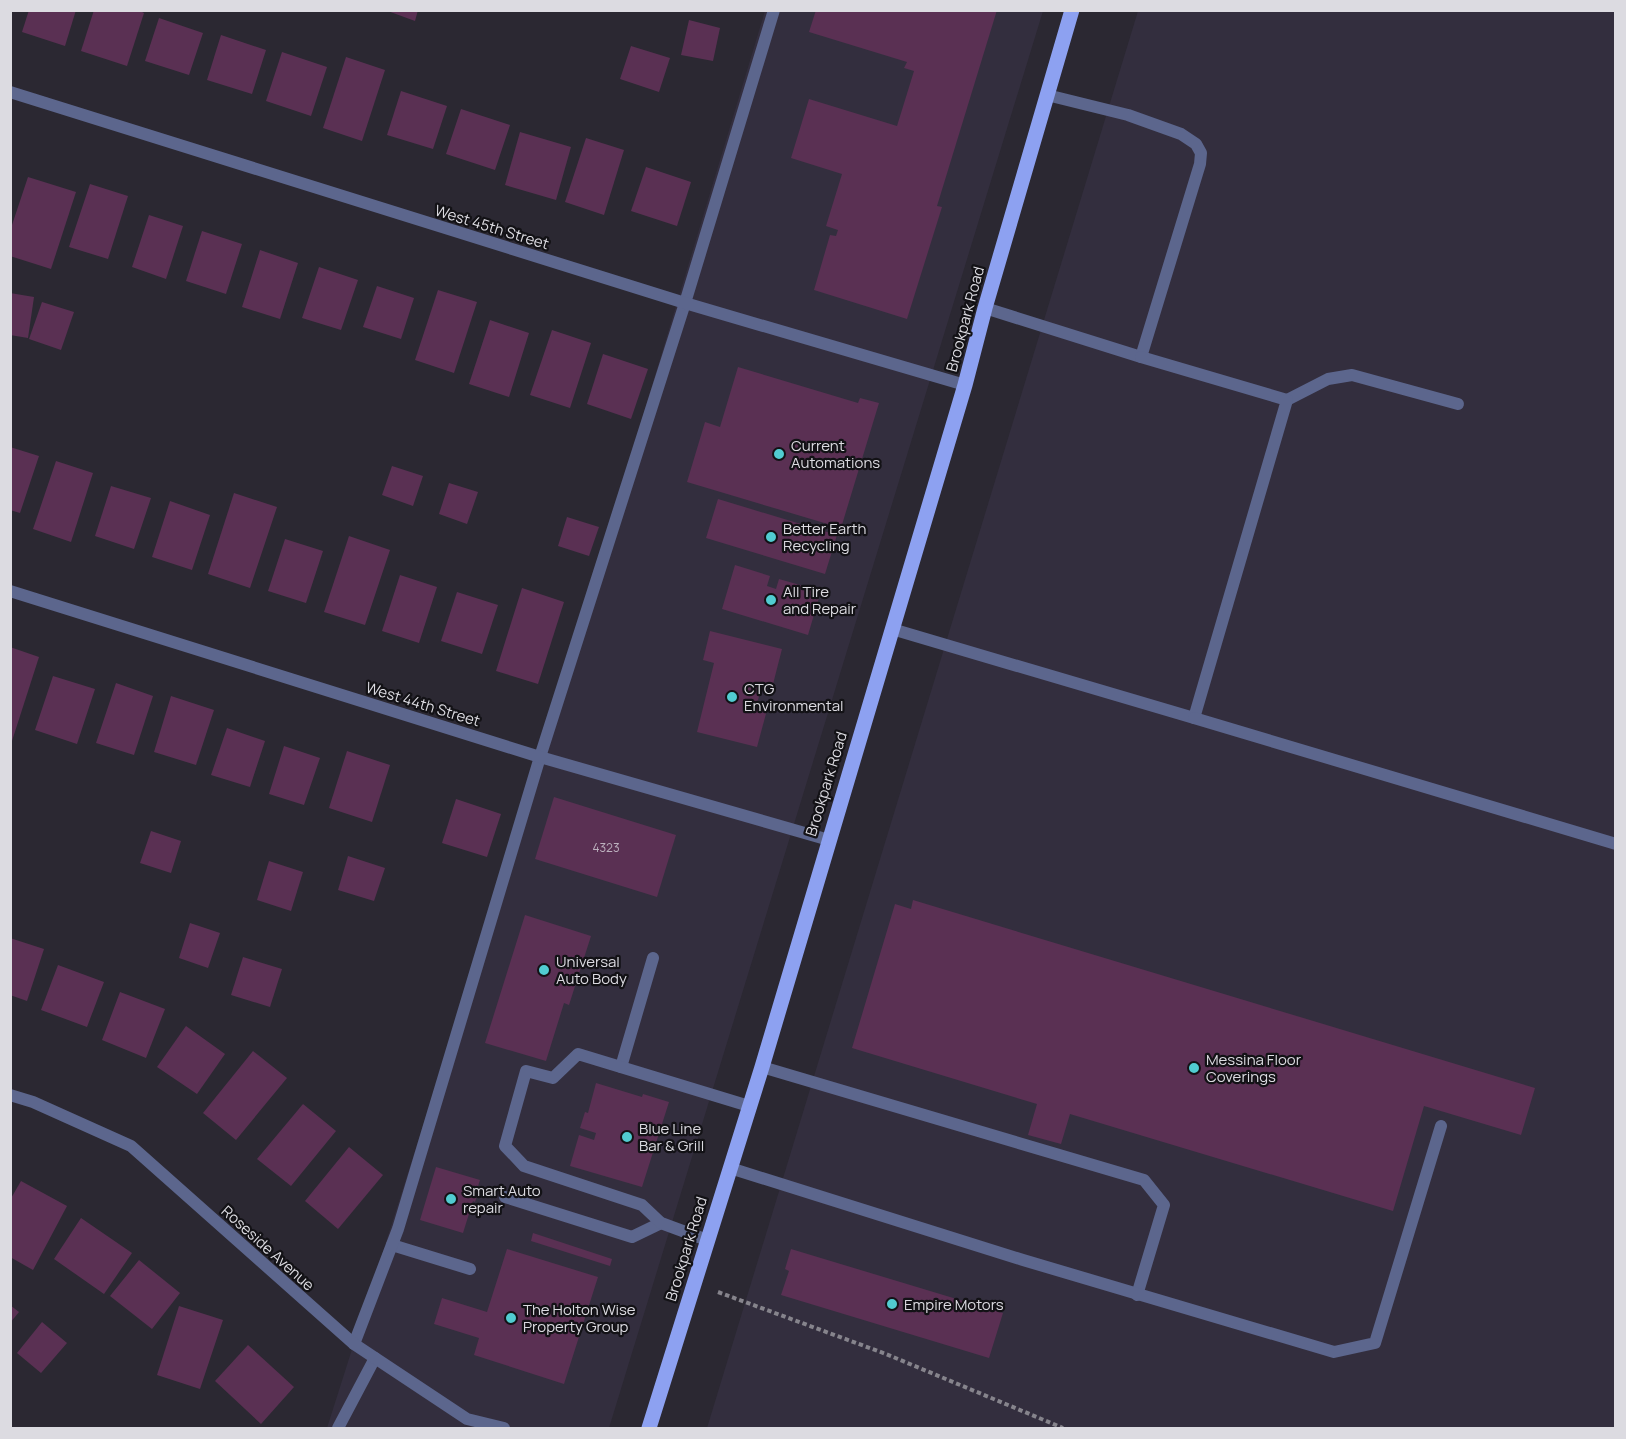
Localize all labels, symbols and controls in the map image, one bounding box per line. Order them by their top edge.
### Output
street label: West 45th Street [432,200,552,254]
street label: Brookpark Road [941,264,989,374]
place label: Current Automations [791,435,880,473]
marker: Current Automations [772,447,786,461]
place label: Better Earth Recycling [783,518,867,556]
marker: Better Earth Recycling [764,530,778,544]
place label: All Tire and Repair [783,581,857,619]
marker: All Tire and Repair [764,593,778,607]
street label: West 44th Street [363,677,483,731]
place label: CTG Environmental [744,678,844,716]
marker: CTG Environmental [725,690,739,704]
street label: Brookpark Road [800,729,852,839]
house number: 4323 [592,839,620,856]
place label: Universal Auto Body [556,951,627,989]
marker: Universal Auto Body [537,963,551,977]
place label: Messina Floor Coverings [1206,1049,1302,1087]
marker: Messina Floor Coverings [1187,1061,1201,1075]
place label: Blue Line Bar & Grill [639,1118,704,1156]
marker: Blue Line Bar & Grill [620,1130,634,1144]
place label: Smart Auto repair [463,1180,541,1218]
marker: Smart Auto repair [444,1192,458,1206]
street label: Brookpark Road [660,1194,712,1304]
street label: Roseside Avenue [217,1201,319,1296]
place label: Empire Motors [904,1294,1004,1315]
marker: Empire Motors [885,1297,899,1311]
place label: The Holton Wise Property Group [523,1299,636,1337]
marker: The Holton Wise Property Group [504,1311,518,1325]

